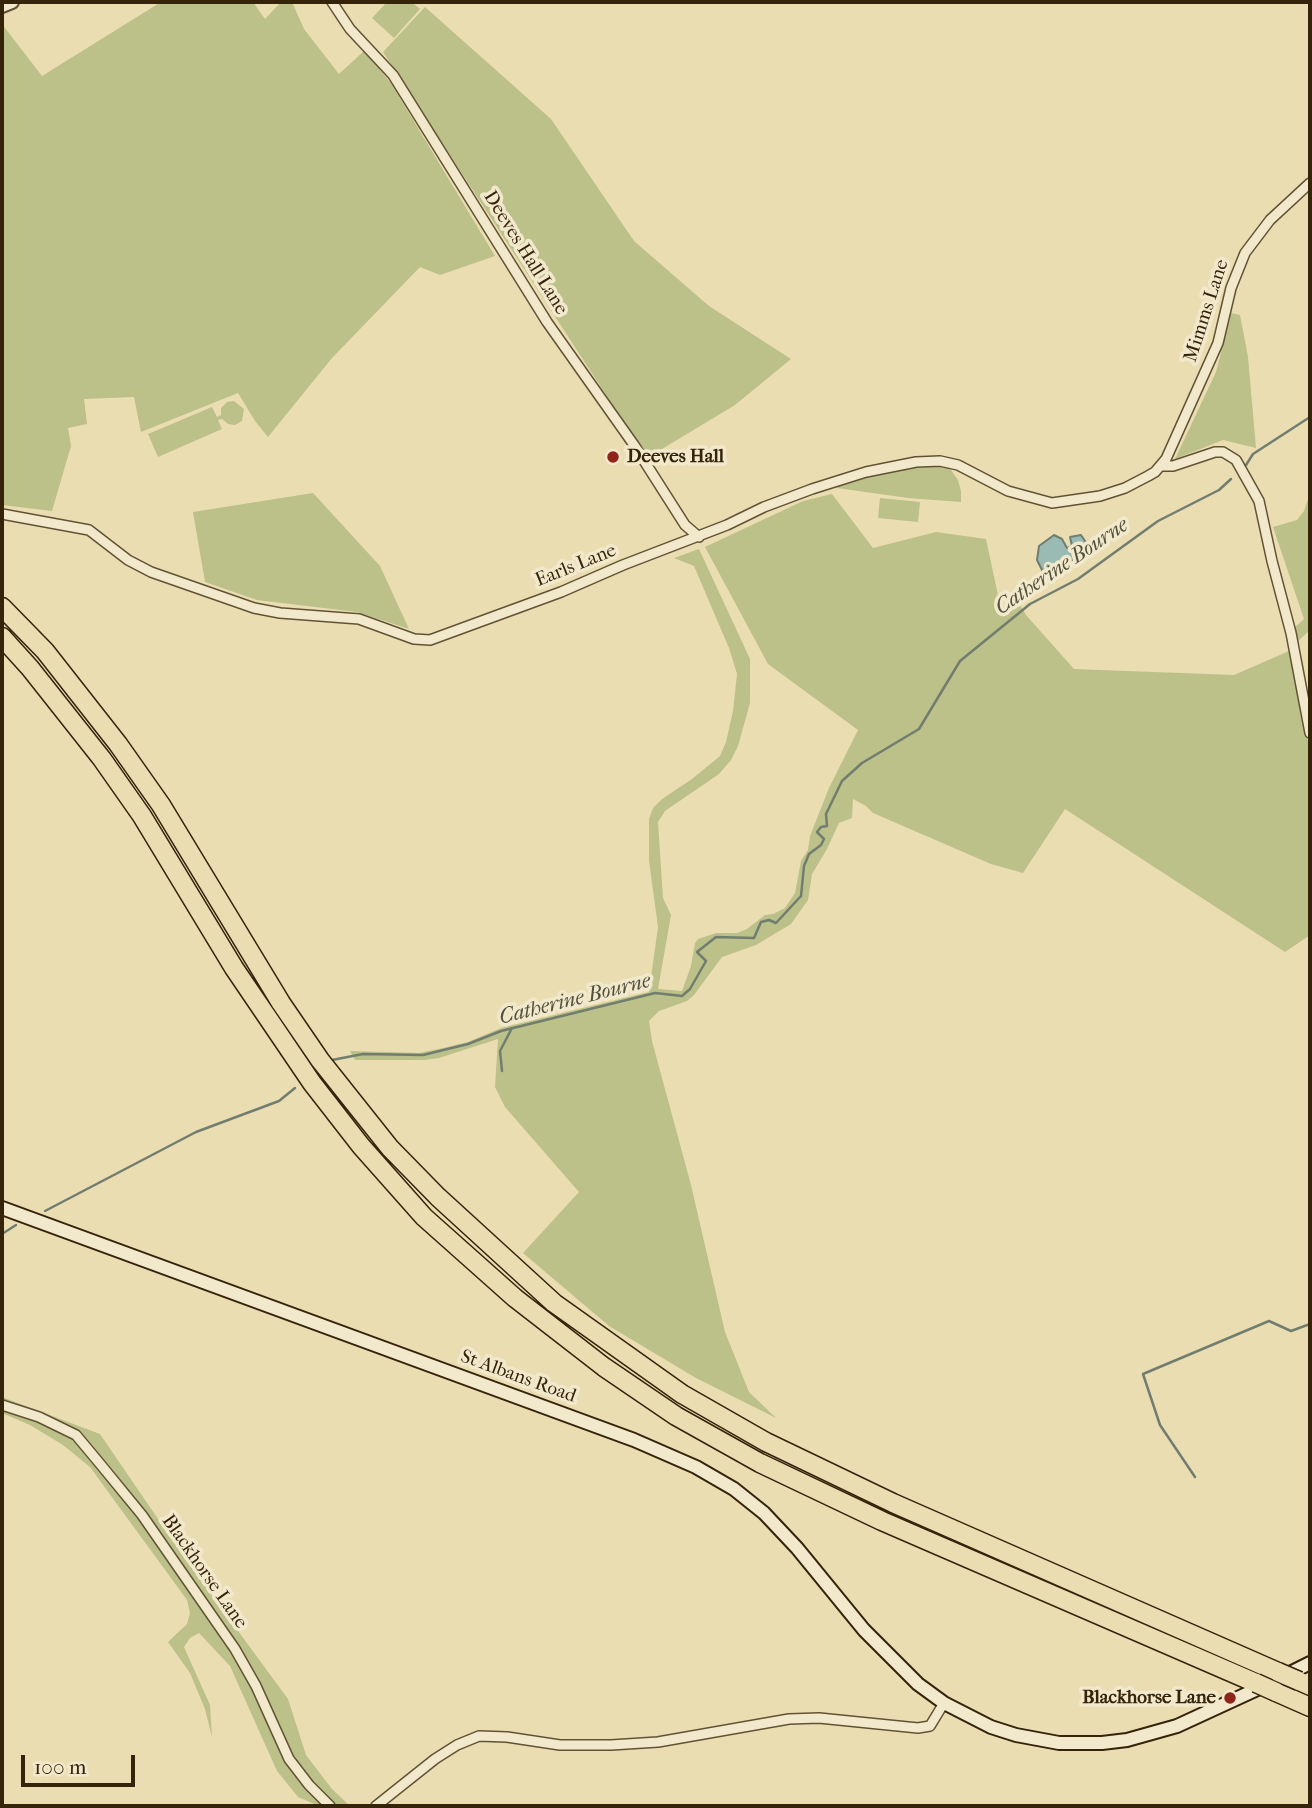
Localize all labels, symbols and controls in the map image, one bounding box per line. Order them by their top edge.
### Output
street label: Deeves Hall Lane [478,187,572,319]
street label: Mimms Lane [1180,257,1234,365]
place label: Deeves Hall [627,446,724,468]
marker: Deeves Hall [605,449,621,465]
water label: Catherine Bourne [991,513,1133,621]
street label: Earls Lane [532,539,620,593]
water label: Catherine Bourne [497,969,653,1031]
street label: St Albans Road [457,1346,579,1408]
street label: Blackhorse Lane [156,1511,252,1633]
place label: Blackhorse Lane [1082,1687,1216,1709]
marker: Blackhorse Lane [1222,1690,1238,1706]
scale bar [24,1742,138,1786]
text: 100 m [34,1755,87,1779]

